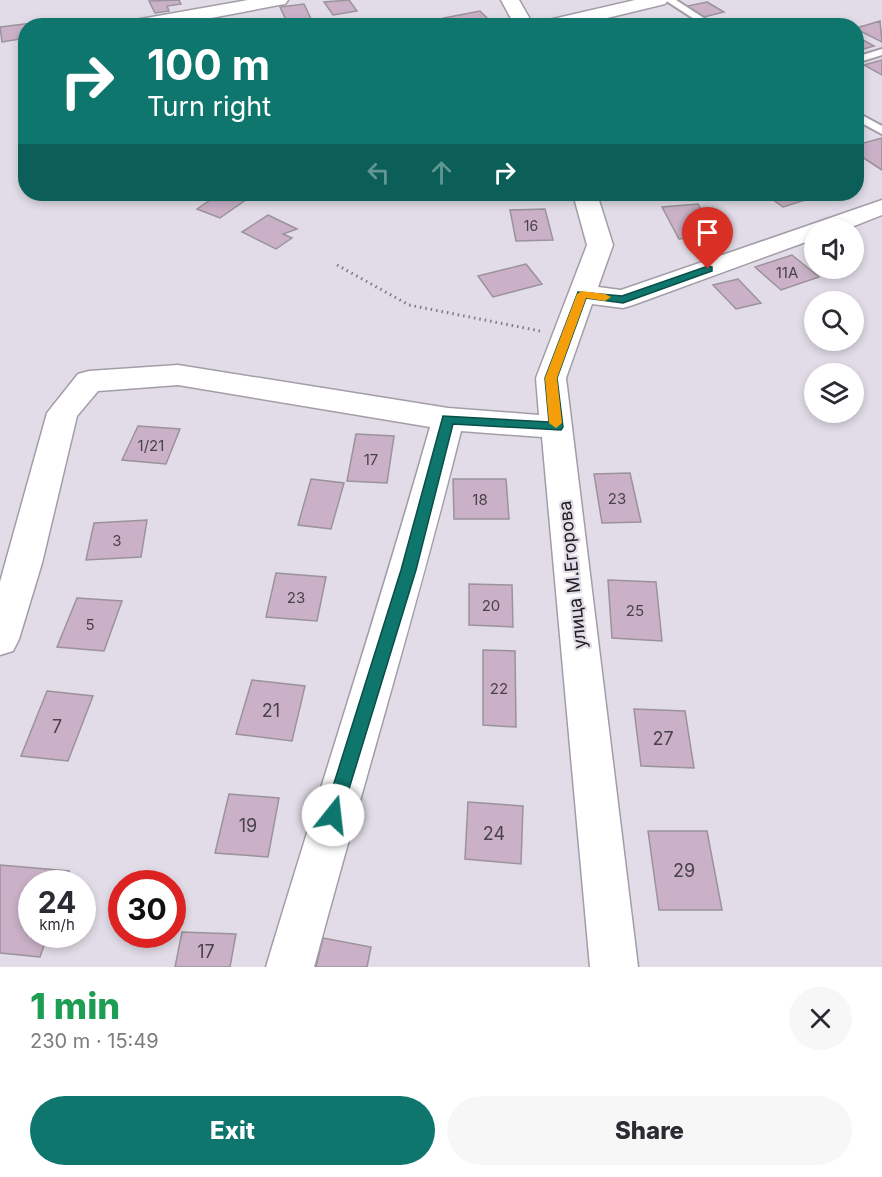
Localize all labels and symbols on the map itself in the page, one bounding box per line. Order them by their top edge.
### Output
pin [682,207,733,269]
house number: 16 [524,217,538,234]
house number: 11А [776,263,798,282]
house number: 1/21 [138,436,164,455]
house number: 17 [364,450,378,469]
house number: 23 [608,489,626,508]
house number: 18 [472,490,488,509]
street label: улица М.Егорова [554,500,590,650]
house number: 3 [112,531,122,550]
house number: 23 [287,588,305,607]
house number: 20 [482,596,500,615]
house number: 25 [626,601,644,620]
house number: 5 [85,615,95,634]
house number: 22 [490,679,508,698]
house number: 21 [262,700,280,721]
house number: 7 [52,716,62,737]
house number: 27 [652,728,674,749]
position arrow [301,783,365,847]
house number: 19 [239,815,257,836]
house number: 24 [483,823,505,844]
house number: 29 [673,860,695,881]
speed limit sign: 30 [108,870,186,948]
house number: 17 [197,941,215,962]

